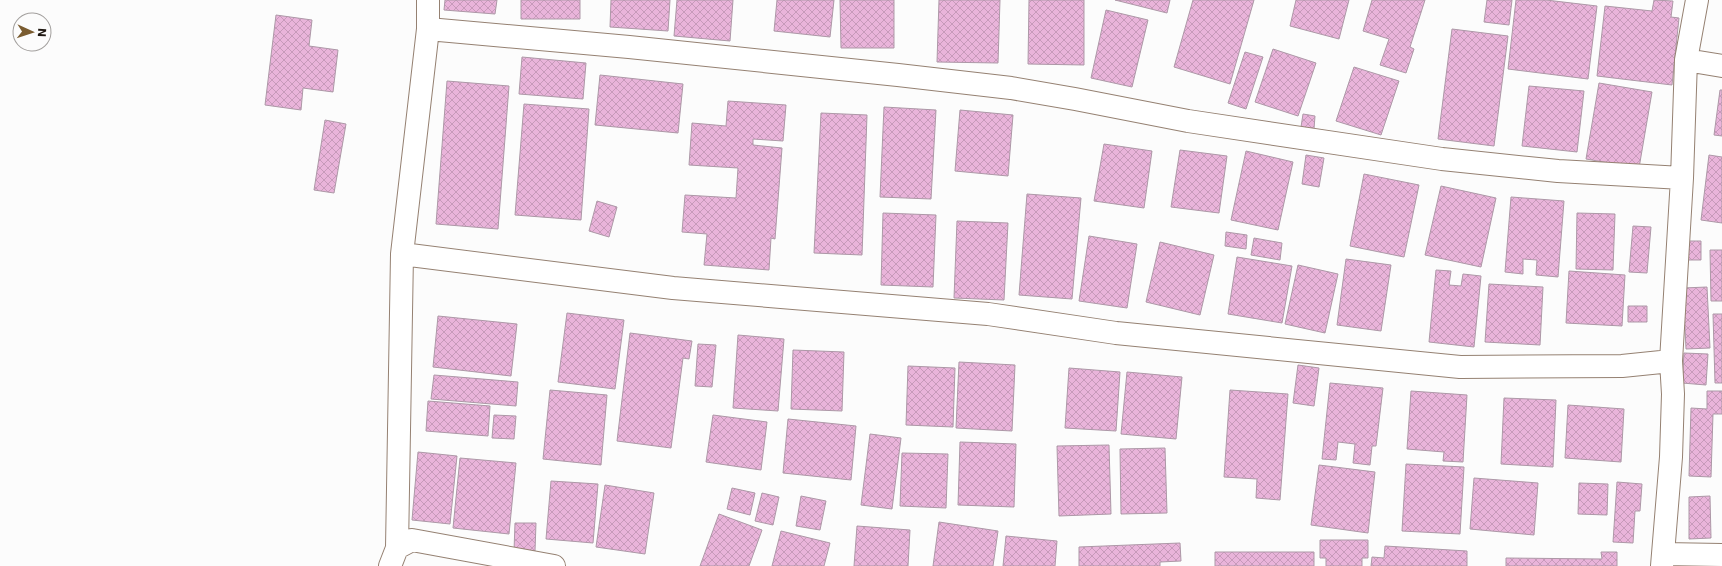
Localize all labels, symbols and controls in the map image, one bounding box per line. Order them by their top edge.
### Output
north arrow [12,12,52,52]
text: N [35,28,48,37]

